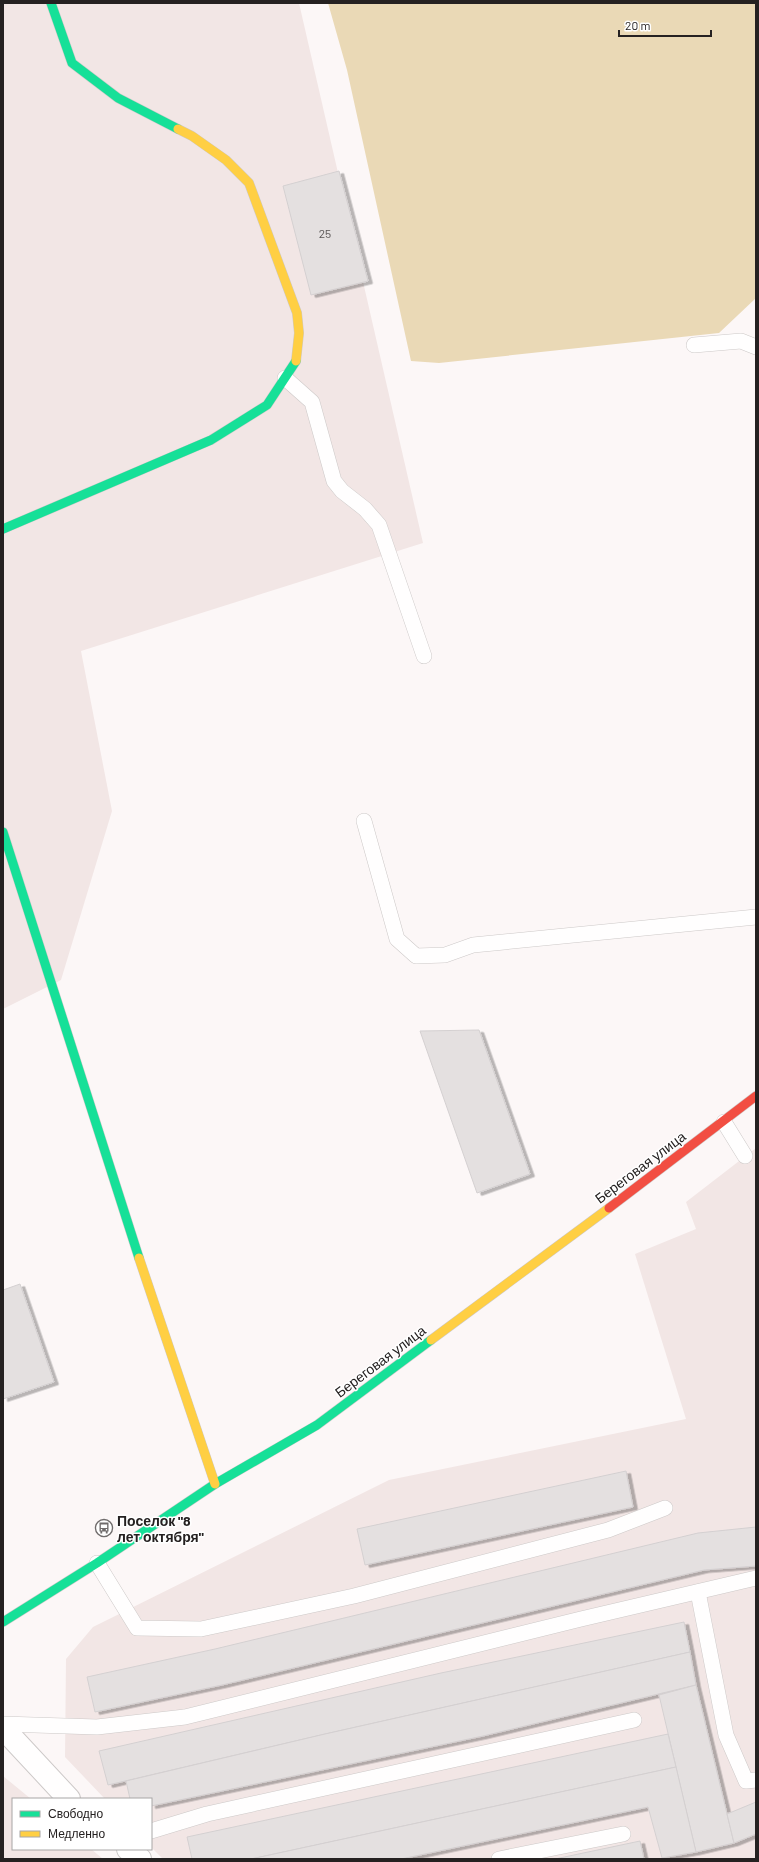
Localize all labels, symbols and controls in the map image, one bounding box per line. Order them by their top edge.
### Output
scale bar [619,12,711,38]
text: 20 m [625,18,651,32]
house number: 25 [319,226,331,240]
street label: Береговая улица [591,1127,689,1207]
street label: Береговая улица [331,1321,429,1401]
place label: Поселок "8 лет октября" [117,1512,204,1545]
bus stop icon: Поселок "8 лет октября" [94,1518,114,1538]
legend [12,1798,152,1850]
text: Свободно [48,1806,103,1821]
text: Медленно [48,1826,105,1841]

